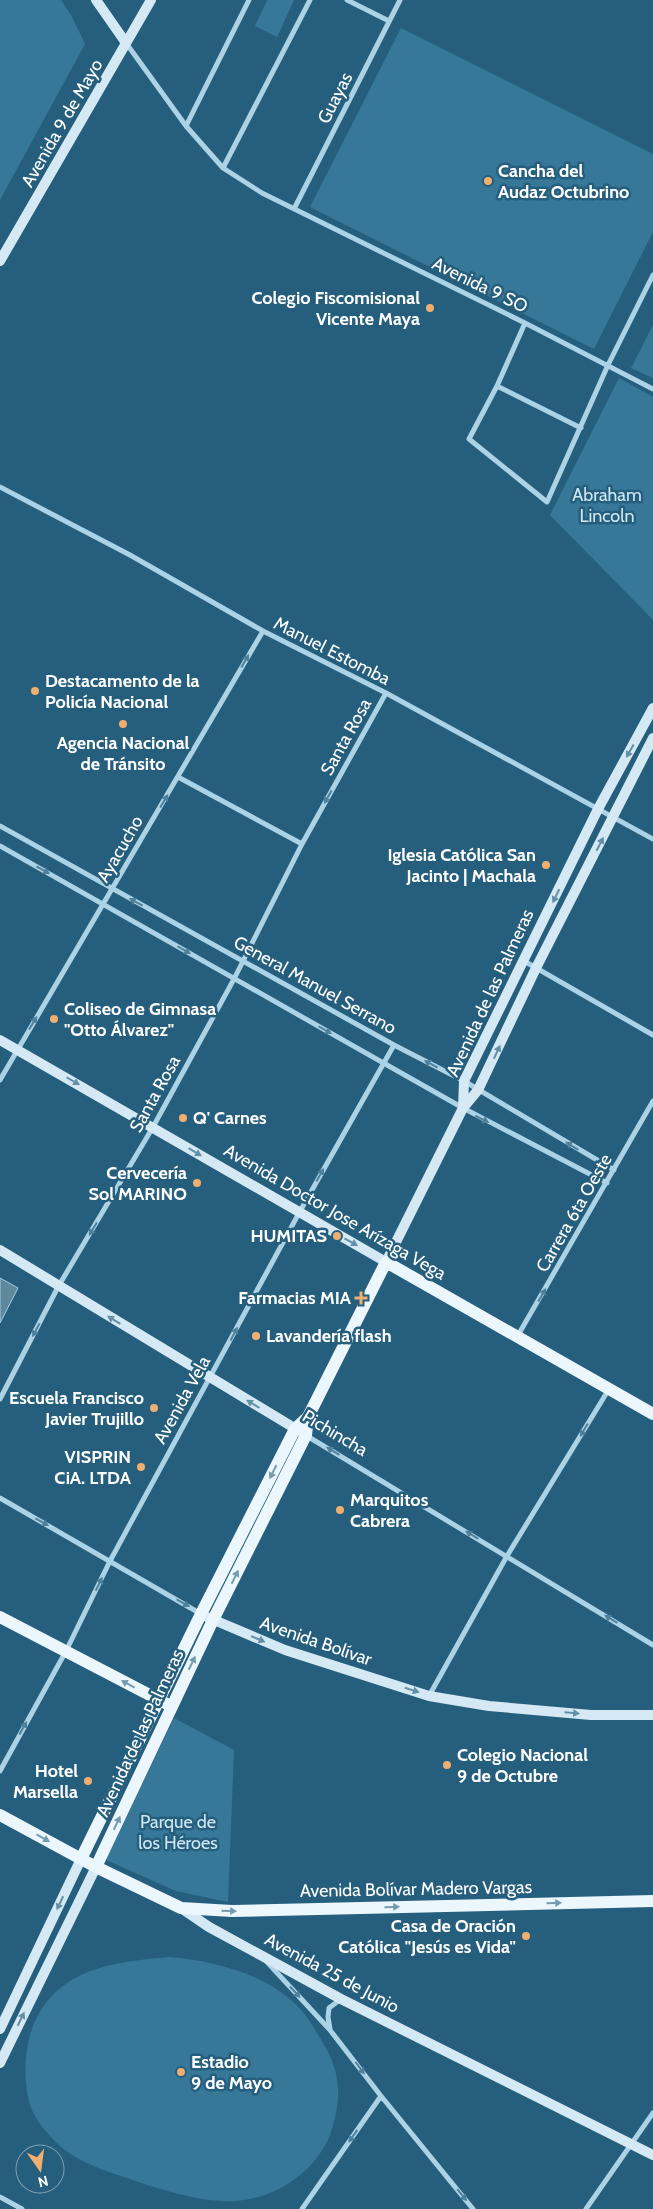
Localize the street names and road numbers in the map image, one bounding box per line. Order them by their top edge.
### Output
street label: Avenida 9 de Mayo [16,55,108,191]
street label: Guayas [313,69,357,127]
street label: Avenida 9 SO [429,252,531,318]
street label: Manuel Estomba [270,612,394,690]
street label: Santa Rosa [316,694,376,779]
street label: Ayacucho [92,812,148,886]
street label: Avenida de las Palmeras [442,906,538,1080]
street label: General Manuel Serrano [230,931,400,1039]
street label: Santa Rosa [125,1051,185,1136]
street label: Avenida Doctor Jose Arízaga Vega [220,1139,450,1285]
street label: Carrera 6ta Oeste [531,1150,617,1276]
street label: Avenida Vela [149,1352,215,1448]
street label: Pichincha [298,1405,372,1461]
street label: Avenida Bolívar [257,1612,375,1671]
street label: Avenida de las Palmeras [92,1646,188,1820]
street label: Avenida Bolívar Madero Vargas [300,1876,532,1902]
street label: Avenida 25 de Junio [261,1928,403,2018]

